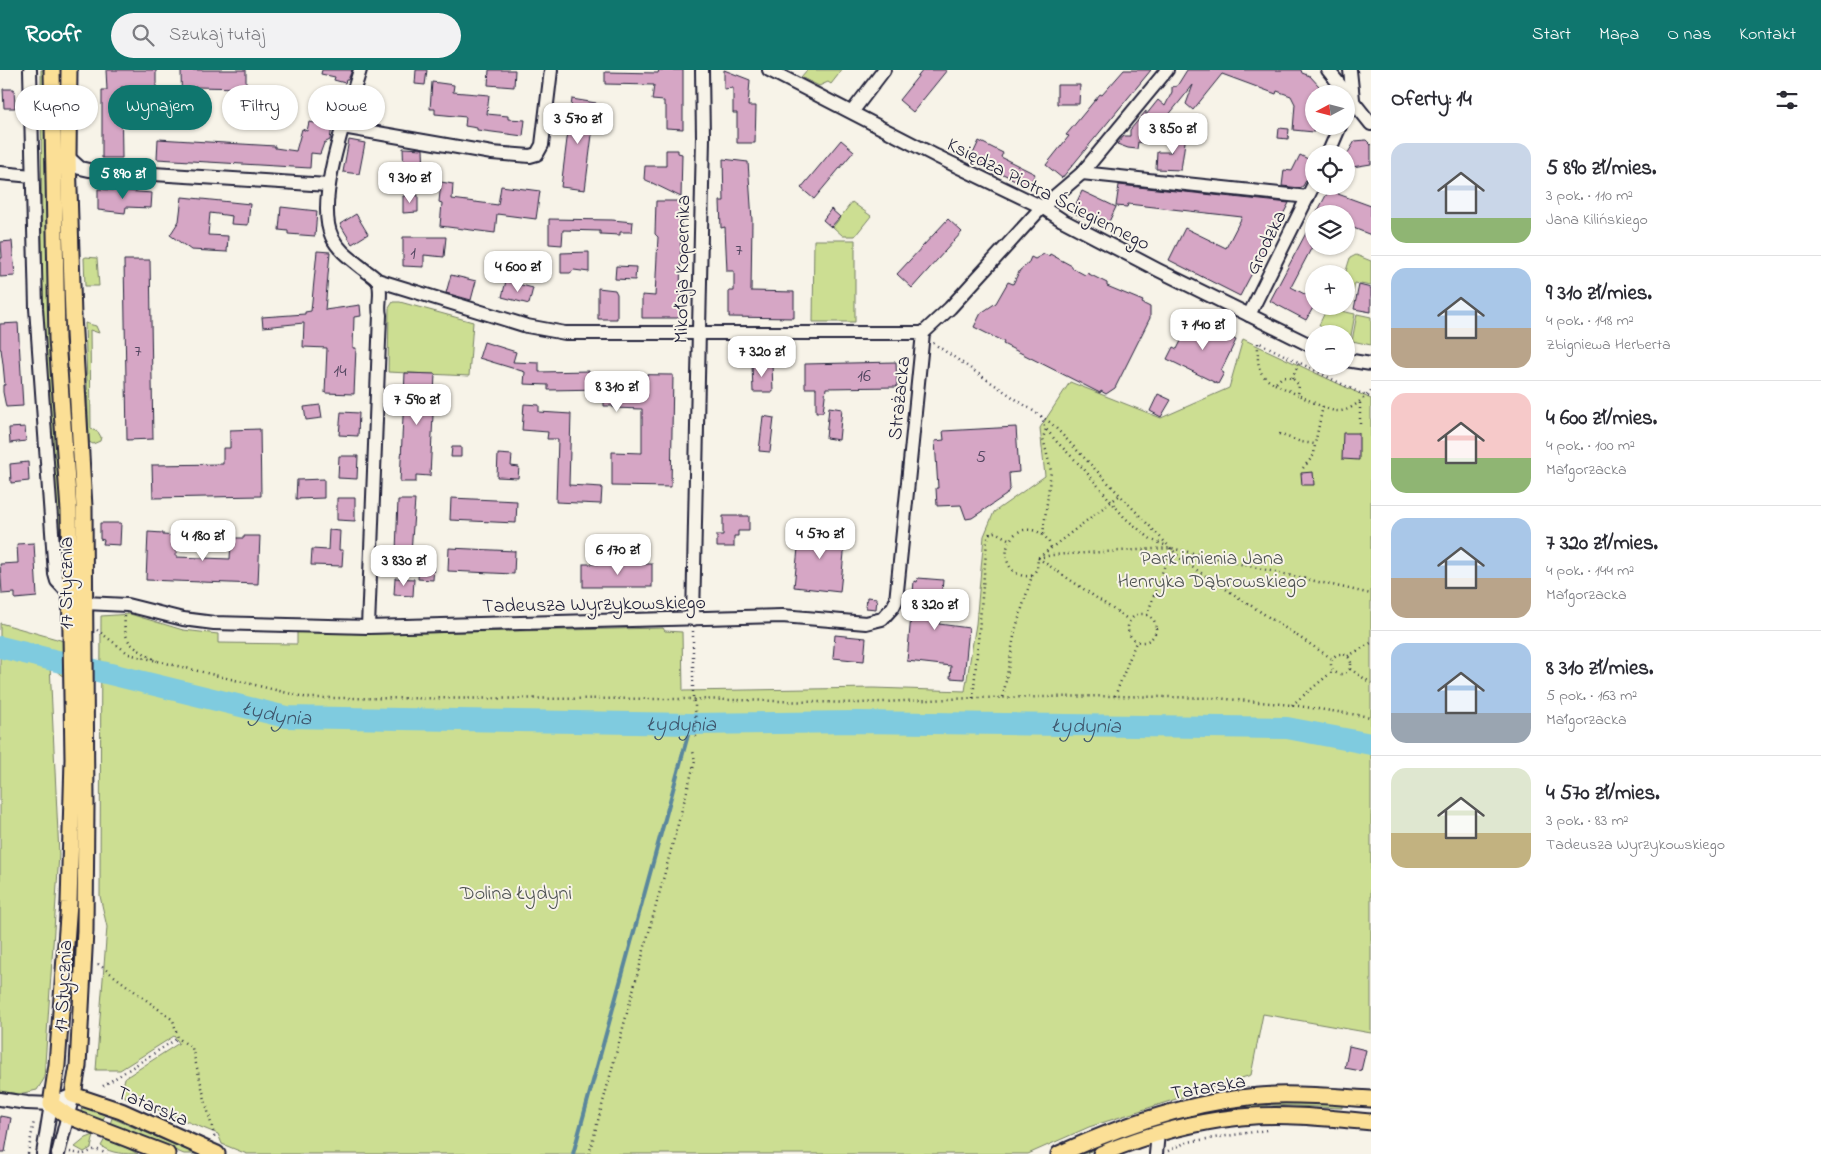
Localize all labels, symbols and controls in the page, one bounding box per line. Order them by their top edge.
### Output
search box [111,13,461,58]
text: Roofr [25,18,81,53]
icon: search [129,21,157,49]
text: Szukaj tutaj [169,22,265,49]
text: Start [1532,22,1571,48]
text: Mapa [1599,22,1639,48]
text: O nas [1667,22,1711,48]
text: Kontakt [1739,22,1796,48]
chip: Kupno [15,85,98,130]
chip: Wynajem [108,85,212,130]
chip: Filtry [222,85,298,130]
chip: Nowe [308,85,385,130]
north arrow [1305,85,1355,135]
map controls [1305,85,1355,375]
text: Oferty: 14 [1391,85,1472,115]
icon: filters [1773,86,1801,114]
pin: 3 570 zł [526,102,630,145]
text: 3 570 zł [554,107,602,131]
pin: 3 850 zł [1121,112,1225,155]
text: 3 850 zł [1149,117,1197,141]
street label: Księdza Piotra Ściegiennego [941,131,1155,260]
button: locate [1305,145,1355,195]
text: 5 890 zł/mies. [1546,154,1656,184]
pin: 5 890 zł [71,158,175,200]
text: 5 890 zł [100,162,146,186]
pin: 9 310 zł [358,162,462,204]
icon: home [1431,163,1491,223]
text: 9 310 zł [389,166,431,190]
text: 3 pok. · 110 m² [1546,184,1633,208]
street label: Mikołaja Kopernika [668,194,699,344]
button: layers [1305,205,1355,255]
street label: Grodzka [1239,206,1295,280]
text: Jana Kilińskiego [1546,208,1648,232]
house number: 7 [735,238,743,264]
house number: 1 [410,241,416,267]
pin: 4 600 zł [466,250,570,293]
text: 4 600 zł [495,255,541,279]
button: + [1305,265,1355,315]
text: 9 310 zł/mies. [1546,279,1652,309]
icon: home [1431,288,1491,348]
pin: 7 140 zł [1151,308,1255,351]
text: 4 pok. · 148 m² [1546,309,1634,333]
text: 7 140 zł [1181,313,1225,337]
button: − [1305,325,1355,375]
text: Zbigniewa Herberta [1546,333,1671,357]
pin: 7 320 zł [710,336,814,378]
house number: 7 [134,339,142,365]
text: 7 320 zł [739,340,785,364]
street label: Strażacka [882,355,919,442]
house number: 14 [333,359,347,385]
house number: 16 [857,364,871,390]
pin: 8 310 zł [565,370,669,413]
text: 8 310 zł [596,375,638,399]
pin: 7 590 zł [365,384,469,426]
text: 7 590 zł [394,388,440,412]
text: 4 600 zł/mies. [1546,404,1657,434]
icon: home [1431,413,1491,473]
text: 4 pok. · 100 m² [1546,434,1635,458]
house number: 5 [976,445,986,471]
text: Małgorzacka [1546,458,1627,482]
pin: 4 570 zł [768,518,872,560]
pin: 4 180 zł [151,520,255,562]
text: 4 570 zł [796,522,844,546]
text: 4 180 zł [182,524,224,548]
text: 7 320 zł/mies. [1546,529,1658,559]
pin: 6 170 zł [566,534,670,576]
street label: 17 Stycznia [53,537,82,629]
text: 6 170 zł [596,538,640,562]
icon: home [1431,538,1491,598]
pin: 3 830 zł [352,544,456,587]
park label: Park imienia Jana Henryka Dąbrowskiego [1118,545,1306,598]
text: 3 830 zł [382,549,426,573]
text: 4 pok. · 144 m² [1546,559,1634,583]
text: Małgorzacka [1546,583,1627,607]
pin: 8 320 zł [883,588,987,631]
street label: Tadeusza Wyrzykowskiego [482,589,706,623]
text: 8 320 zł [912,593,958,617]
text: 8 310 zł/mies. [1546,654,1653,684]
icon: home [1431,663,1491,723]
text: 5 pok. · 163 m² [1546,684,1637,708]
water label: Łydynia [239,694,312,734]
text: Małgorzacka [1546,708,1627,732]
water label: Łydynia [647,710,717,741]
water label: Łydynia [1052,712,1122,743]
text: 4 570 zł/mies. [1546,779,1659,809]
icon: home [1431,788,1491,848]
text: 3 pok. · 83 m² [1546,809,1629,833]
text: Tadeusza Wyrzykowskiego [1546,833,1725,857]
park label: Dolina Łydyni [459,880,572,909]
street label: 17 Stycznia [48,939,81,1033]
street label: Tatarska [1169,1068,1248,1109]
street label: Tatarska [112,1079,193,1135]

